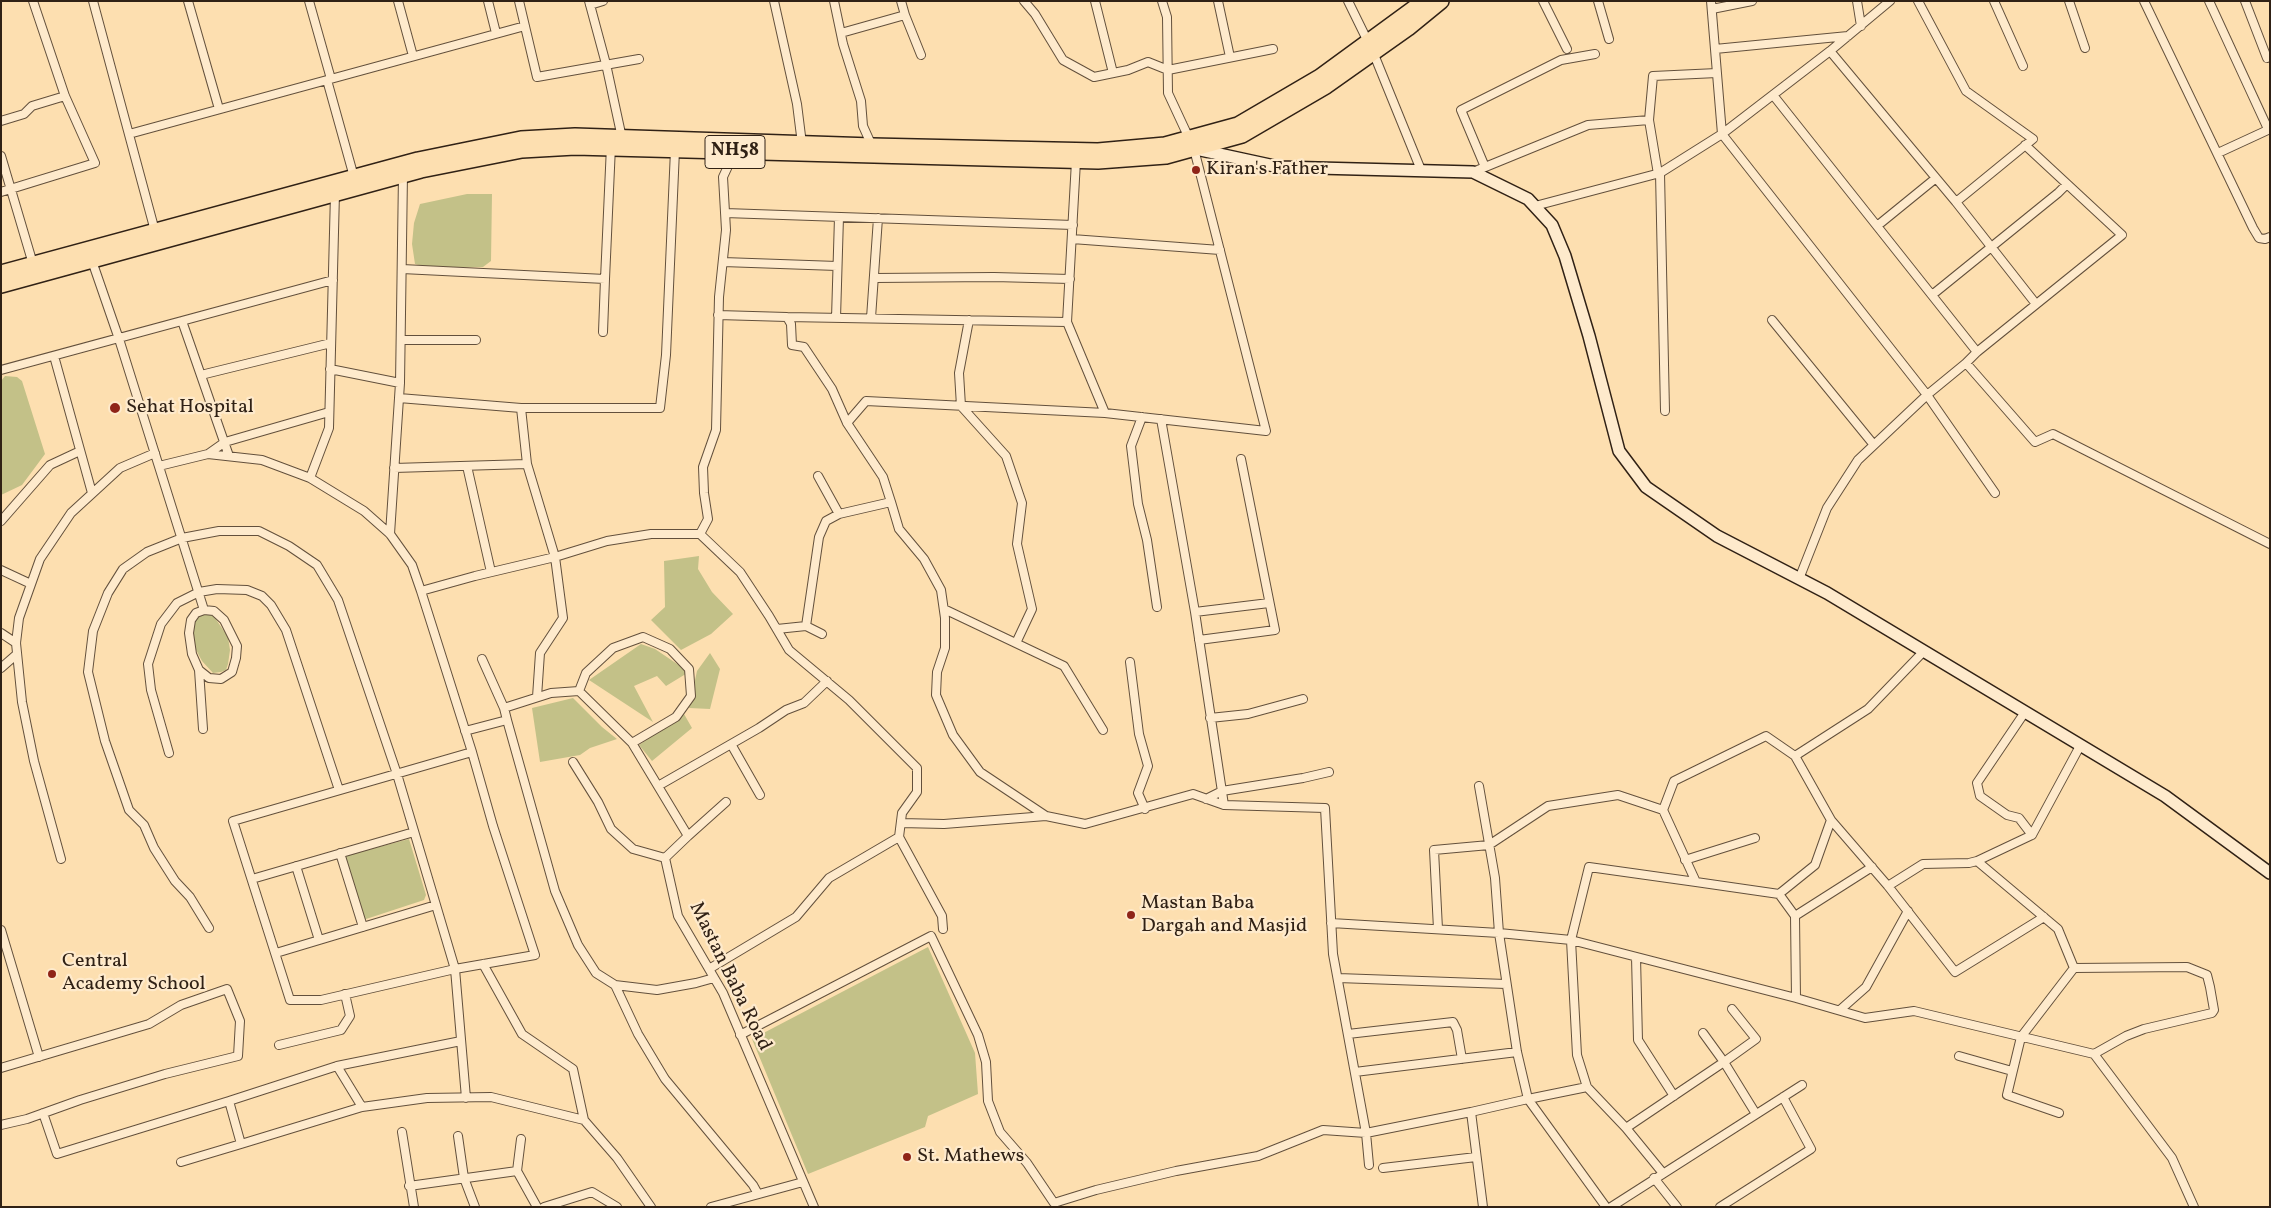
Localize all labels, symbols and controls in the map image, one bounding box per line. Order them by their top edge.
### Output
road number: NH58 [705,136,765,168]
place label: Kiran's Father [1206,158,1328,182]
marker: Kiran's Father [1190,164,1202,176]
place label: Sehat Hospital [126,396,254,420]
marker: Sehat Hospital [108,401,122,415]
place label: Mastan Baba Dargah and Masjid [1141,892,1307,939]
street label: Mastan Baba Road [683,899,775,1055]
marker: Mastan Baba Dargah and Masjid [1125,909,1137,921]
place label: Central Academy School [62,950,206,997]
marker: Central Academy School [46,968,58,980]
place label: St. Mathews [917,1145,1024,1169]
marker: St. Mathews [901,1151,913,1163]

